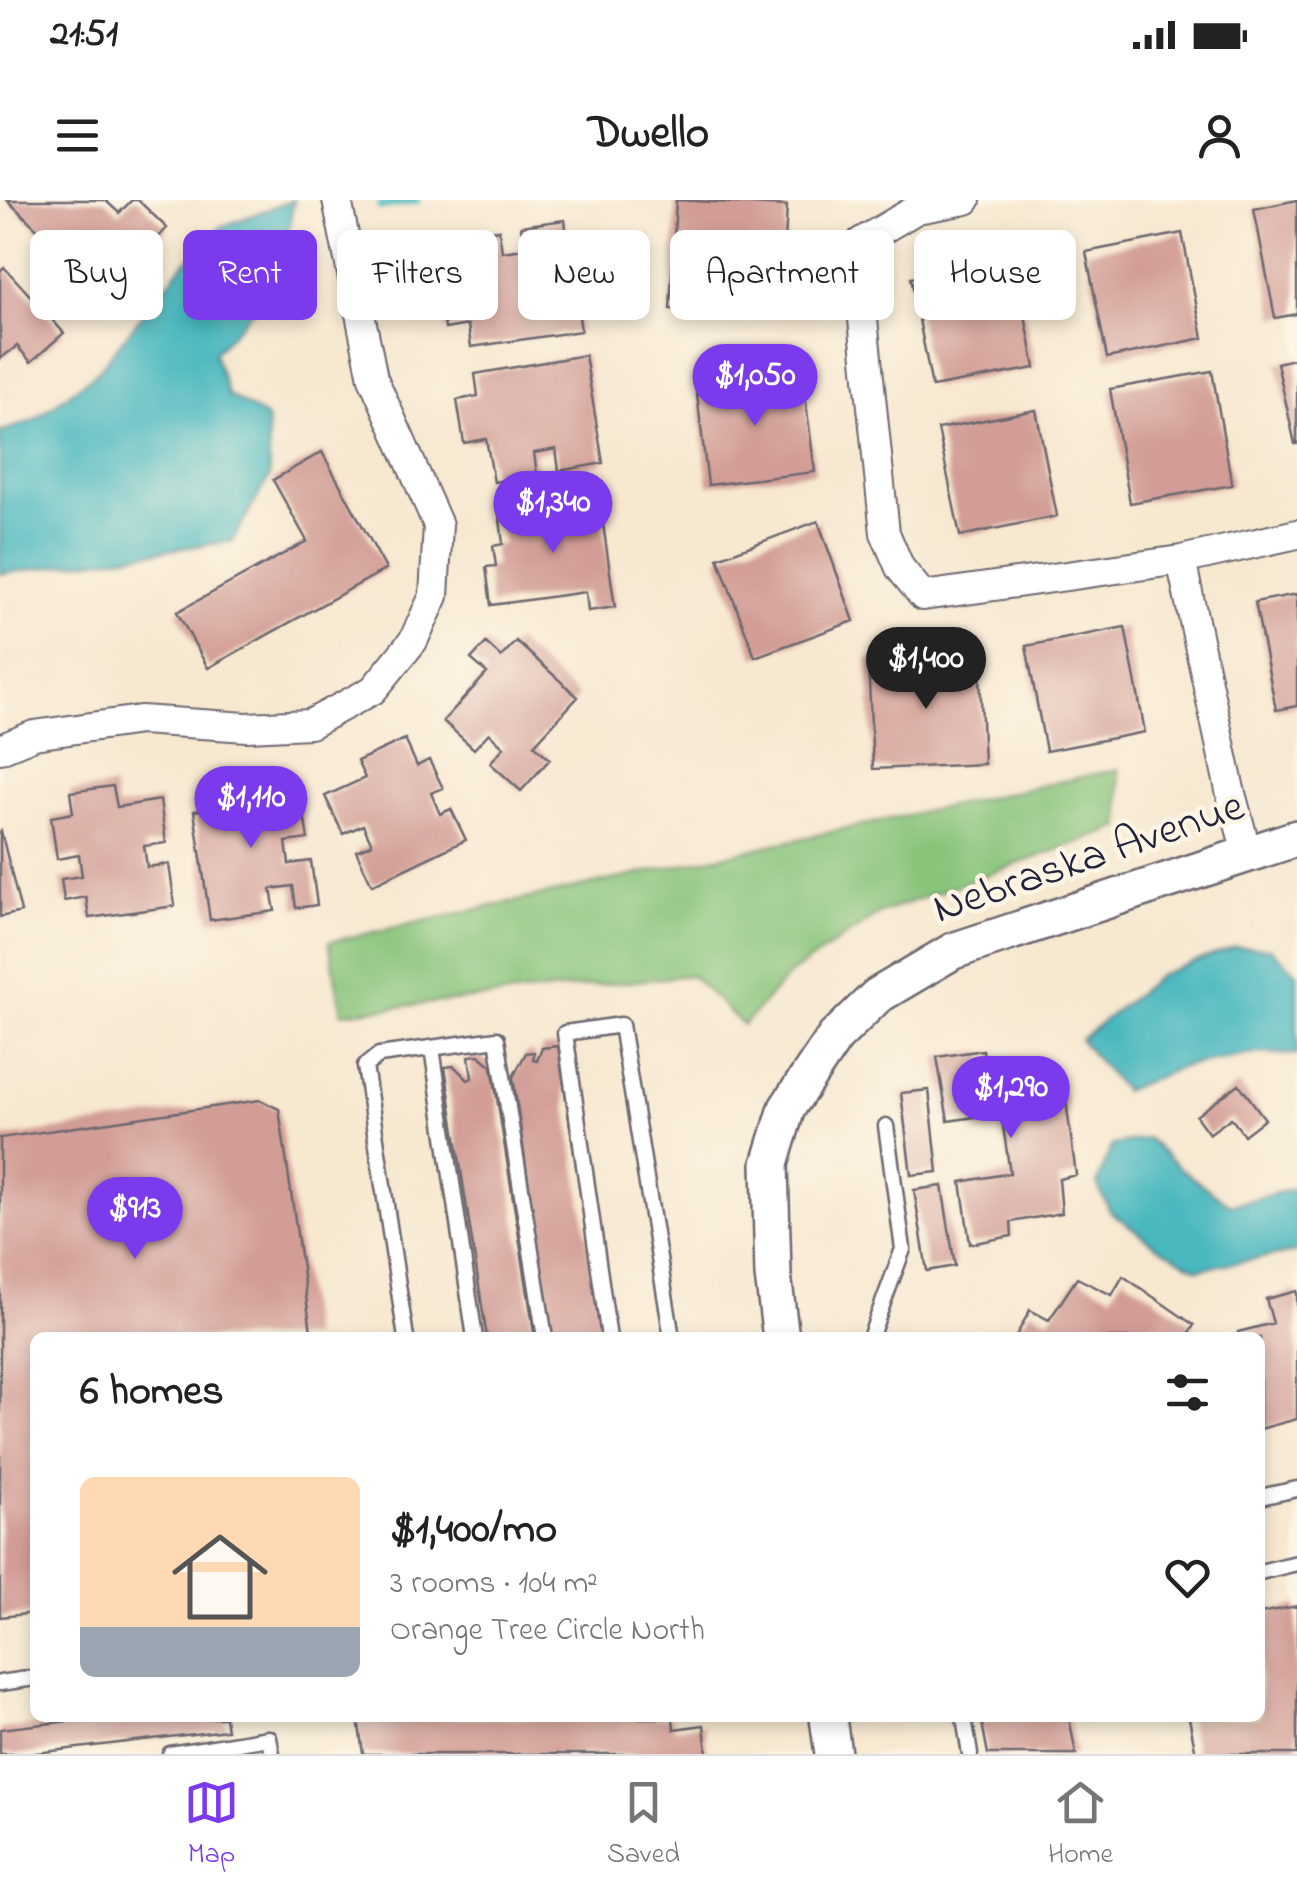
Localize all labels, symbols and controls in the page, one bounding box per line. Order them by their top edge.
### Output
text: 21:51 [50,7,118,63]
text: Dwello [588,102,709,168]
icon: menu [50,108,105,163]
icon: person [1192,108,1247,163]
chip: Buy [30,230,163,320]
chip: Rent [183,230,317,320]
chip: Filters [337,230,498,320]
chip: New [518,230,650,320]
chip: Apartment [670,230,894,320]
chip: House [914,230,1076,320]
pin: $1,050 [674,344,836,429]
text: $1,050 [715,353,796,400]
pin: $1,340 [472,471,634,556]
text: $1,340 [515,480,591,527]
pin: $1,400 [845,627,1007,712]
text: $1,400 [888,636,964,683]
pin: $1,110 [170,766,332,851]
text: $1,110 [216,775,286,822]
street label: Nebraska Avenue [924,775,1254,943]
pin: $1,290 [930,1056,1092,1141]
text: $1,290 [974,1065,1048,1112]
pin: $913 [76,1177,194,1262]
text: $913 [109,1186,161,1233]
text: 6 homes [80,1362,224,1423]
icon: filters [1160,1365,1215,1420]
text: $1,400/mo [390,1500,557,1561]
icon: home [160,1517,280,1637]
icon: heart [1160,1550,1215,1605]
text: 3 rooms · 104 m² [390,1561,598,1608]
text: Orange Tree Circle North [390,1608,705,1655]
tab: Map [184,1775,239,1876]
tab: Saved [607,1775,680,1876]
tab: Home [1048,1775,1113,1876]

